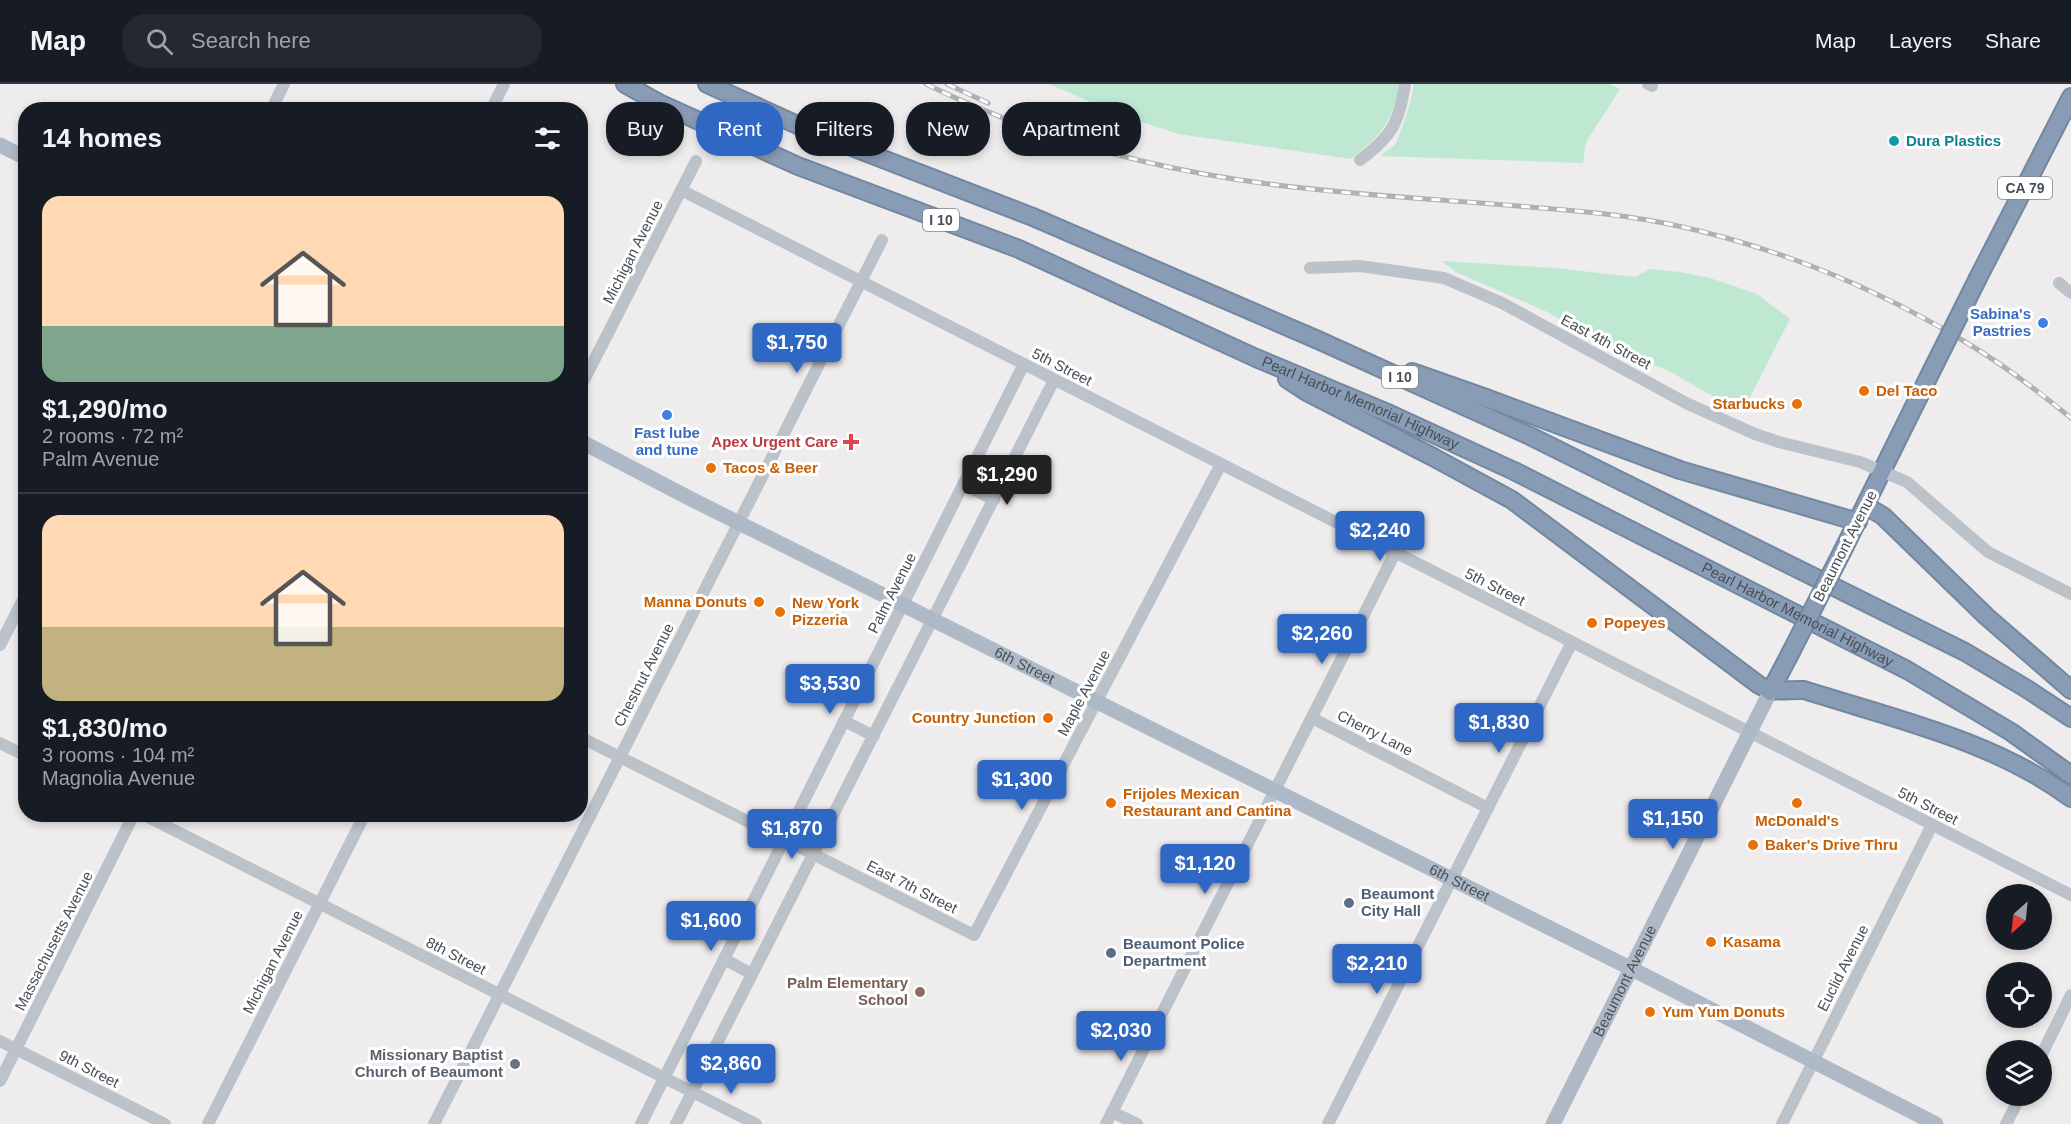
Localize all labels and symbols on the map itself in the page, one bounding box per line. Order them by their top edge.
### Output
place label: Dura Plastics [1906,132,2001,149]
marker: Dura Plastics [1887,134,1901,148]
road number: CA 79 [1998,177,2052,199]
street label: Michigan Avenue [599,197,666,306]
road number: I 10 [923,209,959,231]
place label: Sabina's Pastries [1970,305,2031,339]
street label: East 4th Street [1558,311,1655,373]
marker: Sabina's Pastries [2036,316,2050,330]
pin: $1,750 [748,323,846,374]
street label: 5th Street [1029,344,1096,389]
street label: Pearl Harbor Memorial Highway [1260,352,1462,453]
road number: I 10 [1382,366,1418,388]
place label: Del Taco [1876,382,1937,399]
marker: Del Taco [1857,384,1871,398]
place label: Starbucks [1712,395,1785,412]
marker: Starbucks [1790,397,1804,411]
marker: Fast lube and tune [660,408,674,422]
place label: Fast lube and tune [634,424,700,458]
place label: Apex Urgent Care [711,433,838,450]
marker: Apex Urgent Care [842,433,860,451]
pin: $1,290 [958,455,1056,506]
place label: Tacos & Beer [723,459,818,476]
marker: Tacos & Beer [704,461,718,475]
street label: Beaumont Avenue [1809,487,1880,604]
pin: $2,240 [1331,511,1429,562]
street label: Palm Avenue [864,550,919,636]
street label: Pearl Harbor Memorial Highway [1699,558,1897,670]
street label: 5th Street [1462,564,1529,609]
place label: Manna Donuts [644,593,747,610]
place label: New York Pizzeria [792,594,860,628]
marker: Manna Donuts [752,595,766,609]
marker: New York Pizzeria [773,605,787,619]
pin: $2,260 [1273,614,1371,665]
place label: Popeyes [1604,614,1666,631]
marker: Popeyes [1585,616,1599,630]
street label: Chestnut Avenue [610,620,677,729]
street label: 6th Street [992,643,1058,688]
street label: Maple Avenue [1054,647,1113,739]
pin: $3,530 [781,664,879,715]
pin: $1,830 [1450,703,1548,754]
street label: Cherry Lane [1335,706,1416,759]
place label: Country Junction [912,709,1036,726]
marker: Country Junction [1041,711,1055,725]
pin: $1,300 [973,760,1071,811]
street label: 5th Street [1895,783,1962,828]
place label: Frijoles Mexican Restaurant and Cantina [1123,785,1292,819]
marker: Frijoles Mexican Restaurant and Cantina [1104,796,1118,810]
marker: McDonald's [1790,796,1804,810]
pin: $1,150 [1624,799,1722,850]
pin: $1,870 [743,809,841,860]
place label: McDonald's [1755,812,1839,829]
place label: Baker's Drive Thru [1765,836,1898,853]
marker: Baker's Drive Thru [1746,838,1760,852]
pin: $1,120 [1156,844,1254,895]
street label: East 7th Street [864,856,961,917]
street label: 6th Street [1427,860,1493,905]
street label: Massachusetts Avenue [11,868,96,1013]
north arrow [1986,884,2052,950]
place label: Beaumont City Hall [1361,885,1434,919]
marker: Beaumont City Hall [1342,896,1356,910]
pin: $1,600 [662,901,760,952]
street label: Michigan Avenue [239,907,306,1016]
street label: Beaumont Avenue [1589,922,1659,1039]
street label: Euclid Avenue [1813,922,1872,1014]
street label: 8th Street [423,933,490,978]
place label: Kasama [1723,933,1781,950]
place label: Beaumont Police Department [1123,935,1245,969]
marker: Kasama [1704,935,1718,949]
pin: $2,210 [1328,944,1426,995]
marker: Beaumont Police Department [1104,946,1118,960]
place label: Palm Elementary School [787,974,909,1008]
marker: Palm Elementary School [913,985,927,999]
place label: Yum Yum Donuts [1662,1003,1785,1020]
marker: Yum Yum Donuts [1643,1005,1657,1019]
pin: $2,030 [1072,1011,1170,1062]
pin: $2,860 [682,1044,780,1095]
street label: 9th Street [56,1046,123,1091]
place label: Missionary Baptist Church of Beaumont [355,1046,503,1080]
marker: Missionary Baptist Church of Beaumont [508,1057,522,1071]

